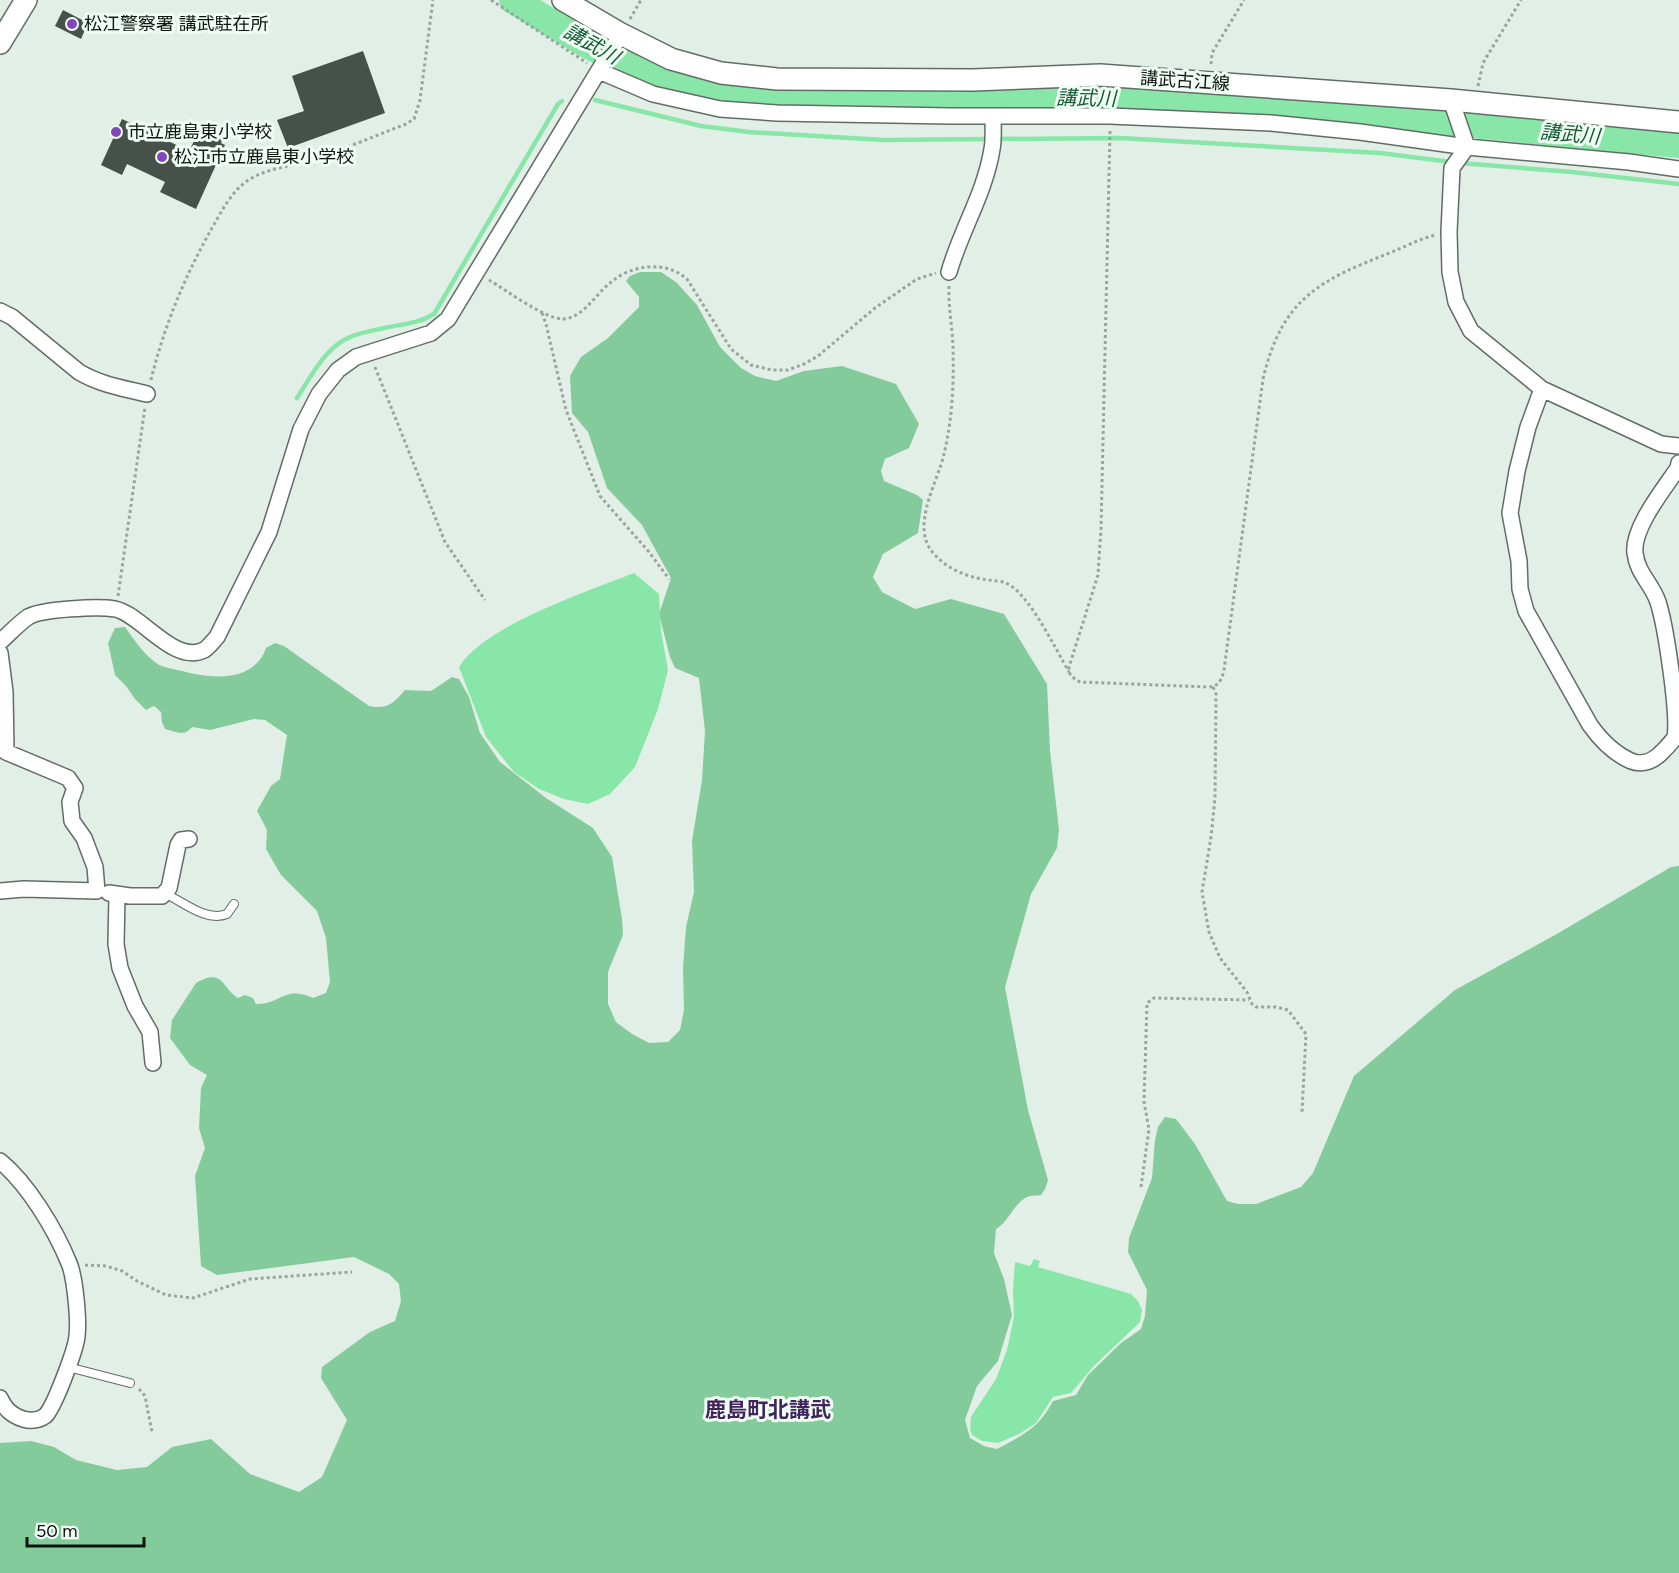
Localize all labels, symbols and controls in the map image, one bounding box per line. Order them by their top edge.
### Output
place label: 松江警察署 講武駐在所 [84,13,268,35]
marker: 松江警察署 講武駐在所 [65,17,79,31]
water label: 講武川 [560,19,626,70]
street label: 講武古江線 [1139,67,1231,95]
water label: 講武川 [1056,85,1118,111]
water label: 講武川 [1539,119,1603,149]
place label: 市立鹿島東小学校 [128,121,272,143]
marker: 市立鹿島東小学校 [109,125,123,139]
place label: 松江市立鹿島東小学校 [174,146,354,168]
marker: 松江市立鹿島東小学校 [155,150,169,164]
district label: 鹿島町北講武 [705,1397,831,1422]
scale bar [27,1510,144,1548]
text: 50 m [36,1520,78,1542]

